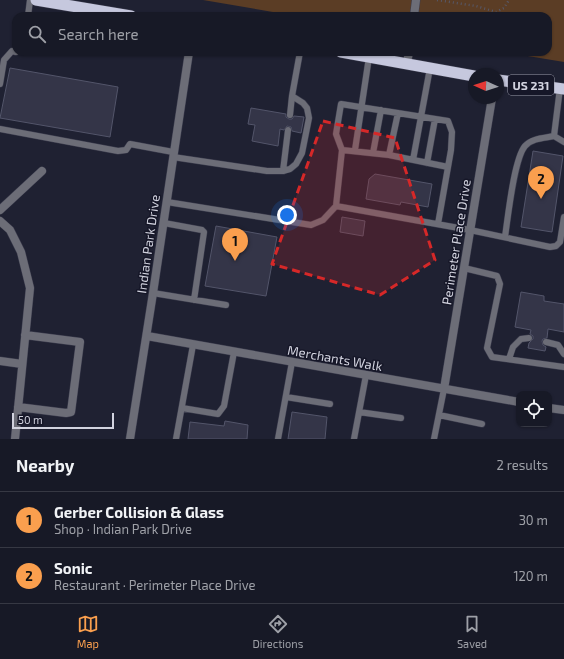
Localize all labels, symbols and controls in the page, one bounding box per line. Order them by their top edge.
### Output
search box [12,12,552,56]
icon: search [26,23,48,45]
text: Search here [58,25,139,43]
north arrow [468,68,504,104]
road number: US 231 [508,75,554,95]
pin: 2 [528,166,554,199]
street label: Perimeter Place Drive [438,178,474,306]
street label: Indian Park Drive [133,194,163,294]
your location [277,205,297,225]
pin: 1 [222,228,248,261]
street label: Merchants Walk [286,342,384,374]
map controls [516,391,552,427]
button: locate [516,391,552,427]
scale bar [12,411,114,430]
text: 50 m [18,413,43,426]
text: Nearby [16,455,74,475]
text: 2 results [496,457,548,473]
text: Gerber Collision & Glass [54,503,224,521]
text: 1 [26,512,32,528]
text: 30 m [519,512,548,528]
text: Shop · Indian Park Drive [54,521,192,537]
text: Sonic [54,559,92,577]
text: 2 [25,568,33,584]
text: 120 m [513,568,548,584]
text: Restaurant · Perimeter Place Drive [54,577,256,593]
tab: Map [77,613,99,650]
tab: Directions [253,613,303,650]
tab: Saved [457,613,487,650]

